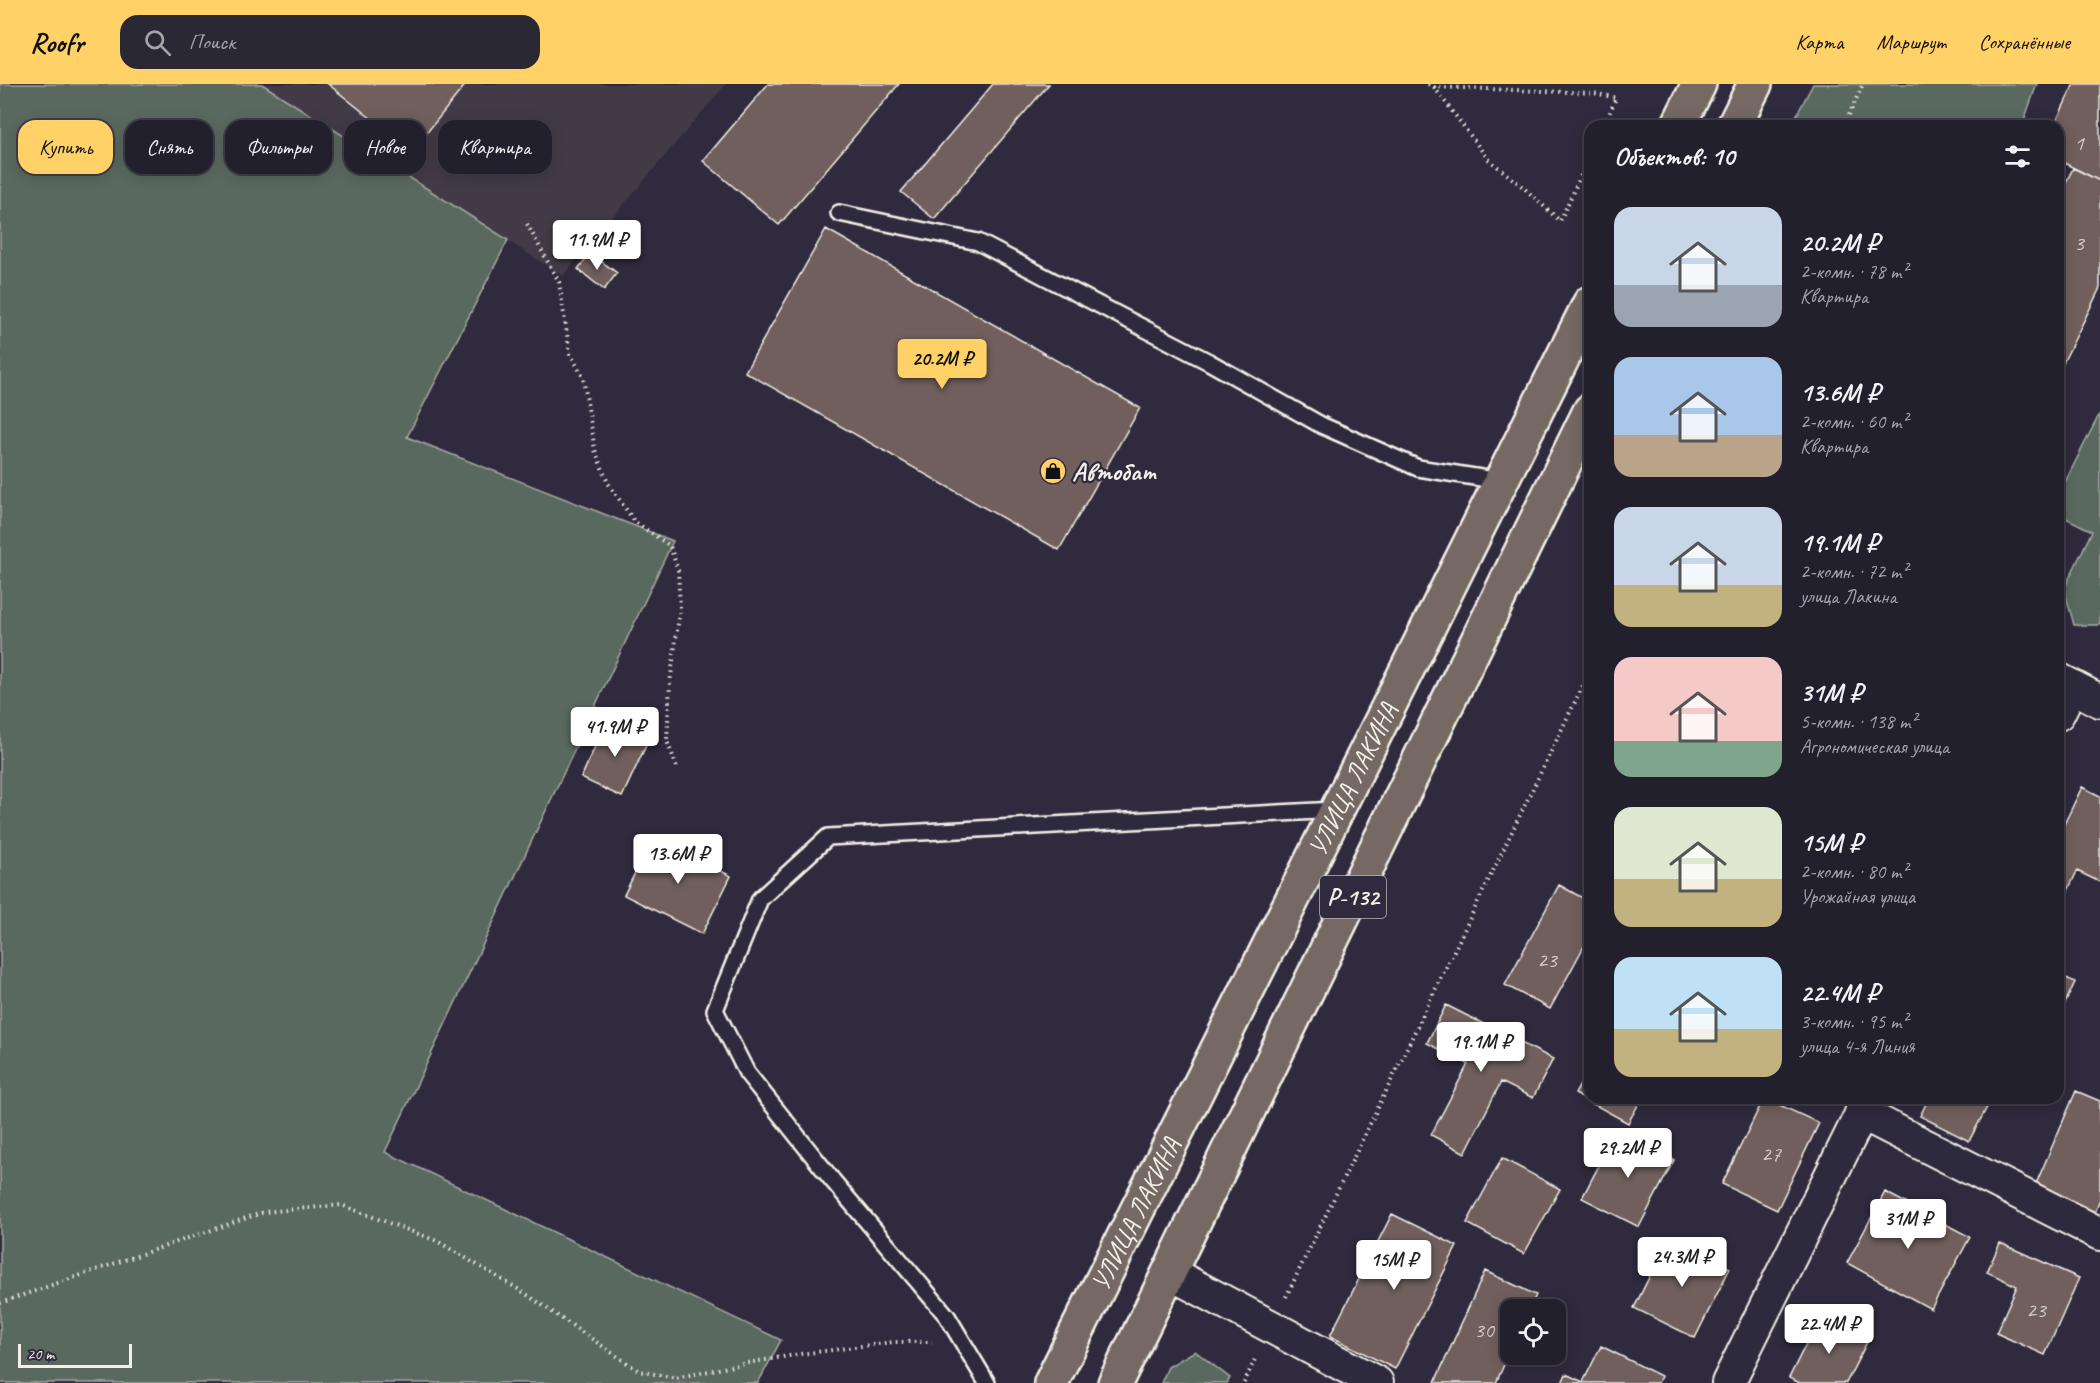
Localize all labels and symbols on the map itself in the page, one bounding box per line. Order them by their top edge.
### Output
house number: 1 [2074,129,2085,157]
pin: 11.9M ₽ [542,220,652,271]
house number: 3 [2074,229,2086,257]
pin: 20.2M ₽ [887,339,997,390]
place label: Автобат [1072,455,1157,488]
shop icon: Автобат [1038,456,1068,486]
street label: УЛИЦА ЛАКИНА [1300,696,1405,861]
pin: 41.9M ₽ [560,707,670,758]
pin: 13.6M ₽ [623,834,733,885]
road number: Р-132 [1320,876,1386,918]
house number: 23 [1537,946,1559,974]
pin: 19.1M ₽ [1426,1022,1536,1073]
pin: 29.2M ₽ [1573,1128,1683,1179]
street label: УЛИЦА ЛАКИНА [1083,1131,1188,1296]
house number: 27 [1761,1140,1782,1168]
pin: 31M ₽ [1866,1199,1950,1250]
pin: 24.3M ₽ [1627,1237,1737,1288]
pin: 15M ₽ [1352,1240,1436,1291]
house number: 23 [2026,1296,2048,1324]
pin: 22.4M ₽ [1774,1304,1884,1355]
house number: 30 [1474,1316,1496,1344]
scale bar [18,1341,132,1368]

